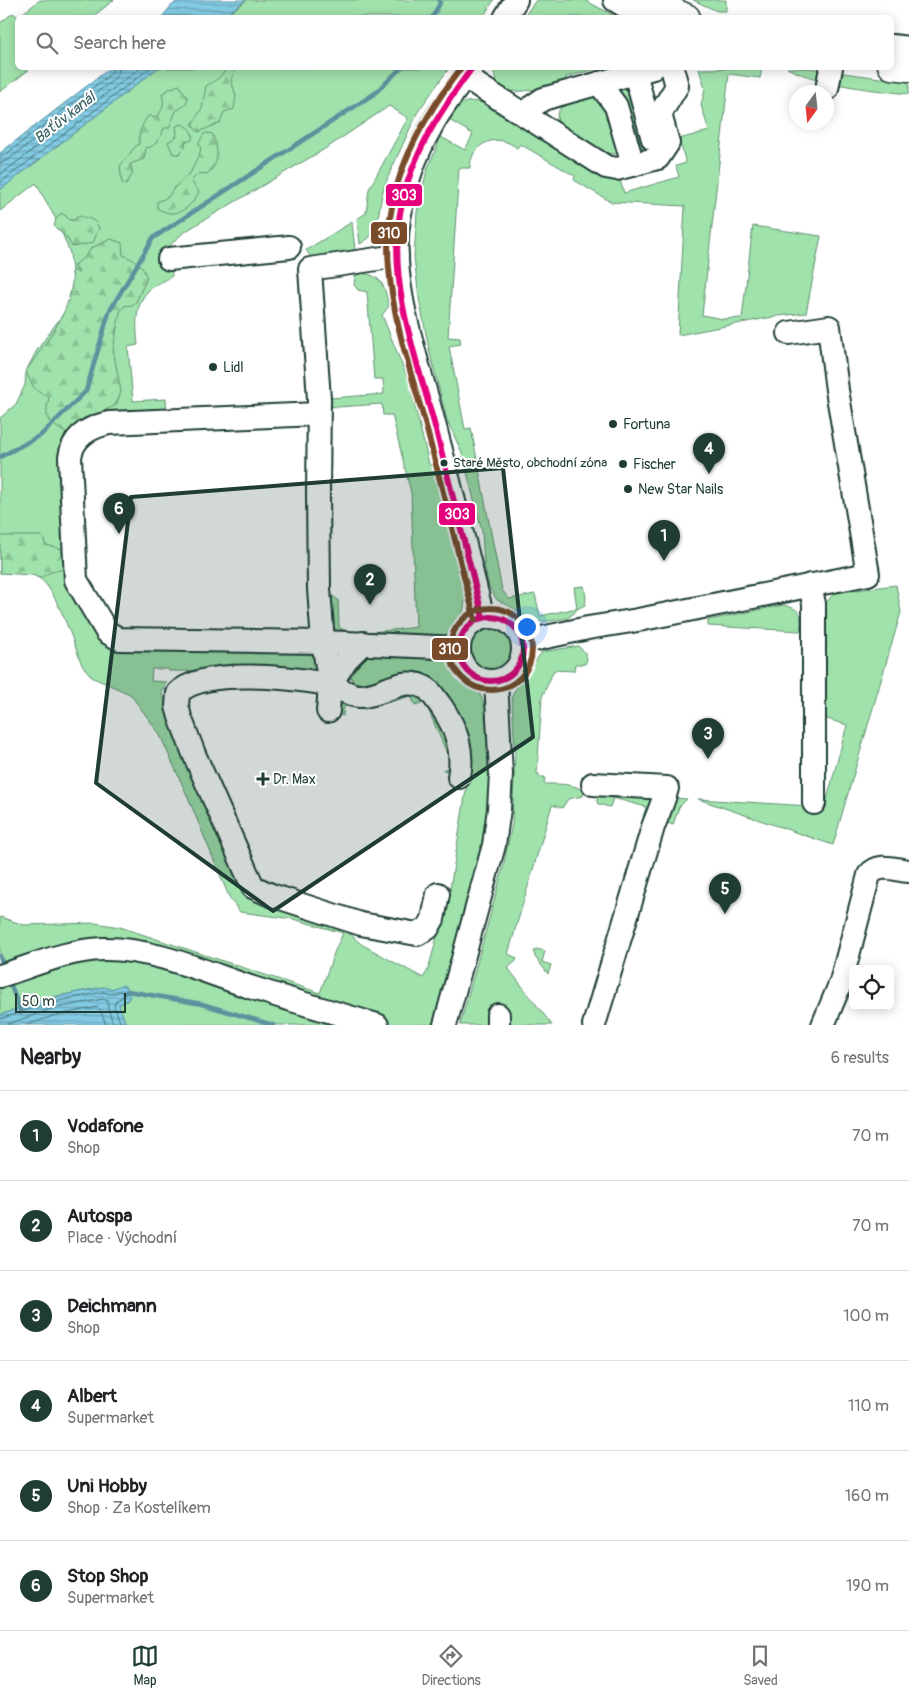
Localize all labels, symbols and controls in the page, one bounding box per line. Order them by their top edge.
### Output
search box [15,15,894,70]
icon: search [33,29,61,57]
text: Search here [73,31,166,55]
north arrow [789,85,834,130]
water label: Baťův kanál [31,87,101,148]
line badge: 303 [385,183,423,207]
text: 303 [391,187,417,204]
line badge: 310 [370,221,408,245]
text: 310 [378,225,401,242]
place label: Lidl [223,359,244,376]
marker: Lidl [207,361,219,373]
place label: Fortuna [623,416,670,433]
marker: Fortuna [607,418,619,430]
pin: 4 [693,433,725,474]
place label: Staré Město, obchodní zóna [453,455,607,471]
place label: Fischer [633,456,676,473]
marker: Staré Město, obchodní zóna [439,458,449,468]
marker: Fischer [617,458,629,470]
place label: New Star Nails [638,481,724,498]
marker: New Star Nails [622,483,634,495]
pin: 6 [103,493,135,534]
line badge: 303 [438,502,476,526]
text: 303 [444,506,470,523]
pin: 1 [648,520,680,561]
pin: 2 [354,564,386,605]
your location [514,614,540,640]
line badge: 310 [431,637,469,661]
text: 310 [439,641,462,658]
pin: 3 [692,718,724,759]
place label: Dr. Max [273,771,316,788]
marker: Dr. Max [257,773,269,785]
pin: 5 [709,873,741,914]
map controls [849,965,894,1010]
button: locate [849,965,894,1010]
scale bar [15,990,126,1013]
text: 50 m [22,993,55,1010]
text: Nearby [20,1044,81,1071]
text: 6 results [831,1048,889,1068]
text: Vodafone [67,1114,143,1138]
text: 1 [33,1126,39,1146]
text: 70 m [852,1126,889,1146]
text: Shop [67,1138,100,1158]
text: Autospa [67,1204,132,1228]
text: 2 [32,1216,40,1236]
text: 70 m [852,1216,889,1236]
text: Place · Východní [67,1228,177,1248]
text: Deichmann [67,1294,157,1318]
text: 3 [32,1306,40,1326]
text: 100 m [843,1306,889,1326]
text: Shop [67,1318,100,1338]
text: Albert [67,1384,117,1408]
text: 4 [31,1396,41,1416]
text: 110 m [848,1396,889,1416]
text: Supermarket [67,1408,154,1428]
text: Uni Hobby [67,1474,147,1498]
text: 5 [32,1486,40,1506]
text: 160 m [845,1486,889,1506]
text: Shop · Za Kostelíkem [67,1498,211,1518]
text: Stop Shop [67,1564,149,1588]
text: 6 [31,1576,41,1596]
text: 190 m [846,1576,889,1596]
text: Supermarket [67,1588,154,1608]
tab: Map [131,1642,159,1689]
tab: Directions [421,1642,481,1689]
tab: Saved [743,1642,778,1689]

